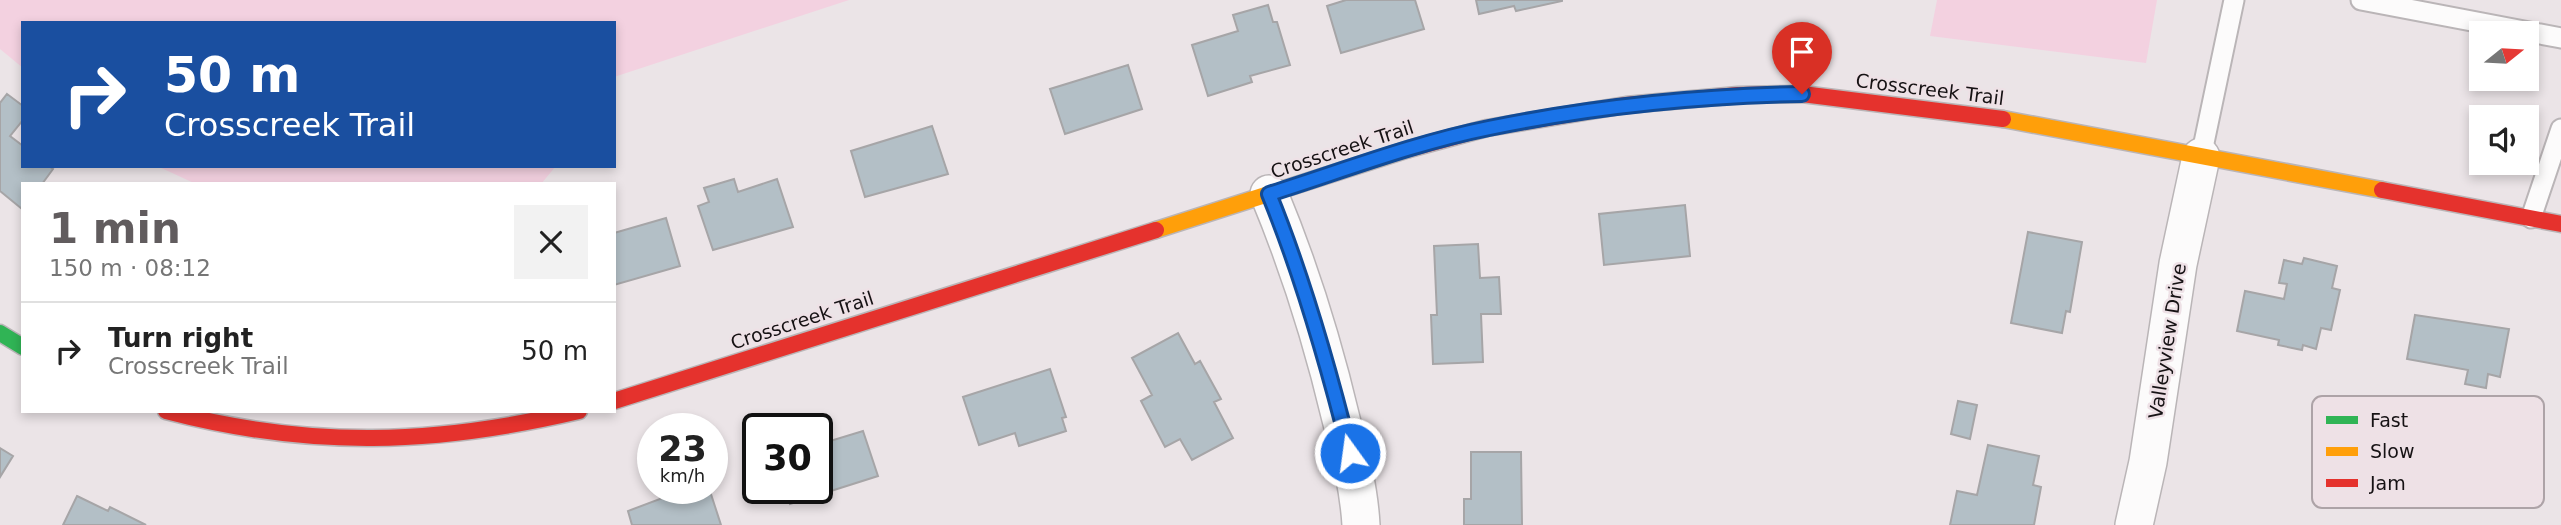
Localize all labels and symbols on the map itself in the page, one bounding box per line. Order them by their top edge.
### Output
north arrow [2469,21,2539,91]
pin [1772,22,1832,94]
street label: Crosscreek Trail [1855,69,2005,109]
street label: Crosscreek Trail [1268,115,1416,183]
street label: Valleyview Drive [2144,262,2190,420]
street label: Crosscreek Trail [728,286,876,354]
legend [2312,396,2544,508]
text: Fast [2370,409,2408,431]
speed limit sign: 30 [742,413,833,504]
position arrow [1313,416,1387,490]
text: Slow [2370,440,2415,462]
text: Jam [2369,472,2406,494]

